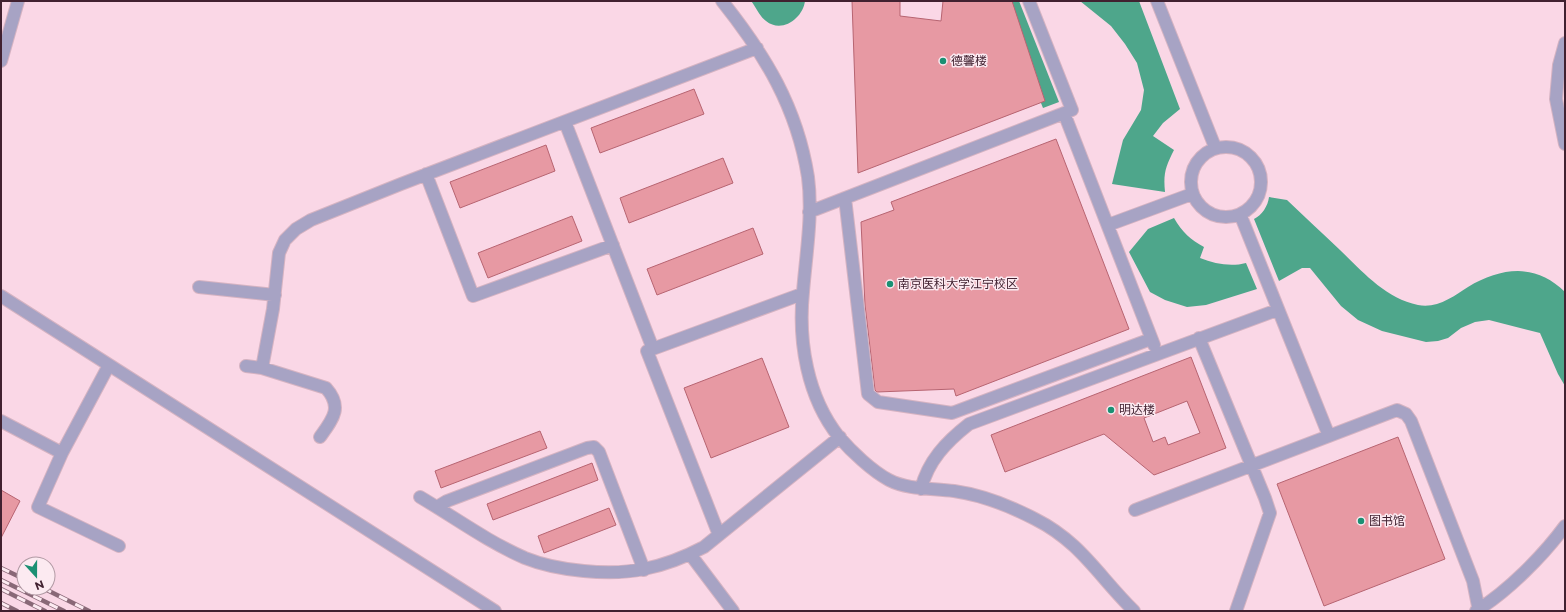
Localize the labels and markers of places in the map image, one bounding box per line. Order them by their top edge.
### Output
place label: 德馨楼 [951,53,987,68]
marker: 德馨楼 [938,56,948,66]
place label: 南京医科大学江宁校区 [898,276,1018,291]
marker: 南京医科大学江宁校区 [885,279,895,289]
place label: 明达楼 [1119,402,1155,417]
marker: 明达楼 [1106,405,1116,415]
place label: 图书馆 [1369,513,1405,528]
marker: 图书馆 [1356,516,1366,526]

